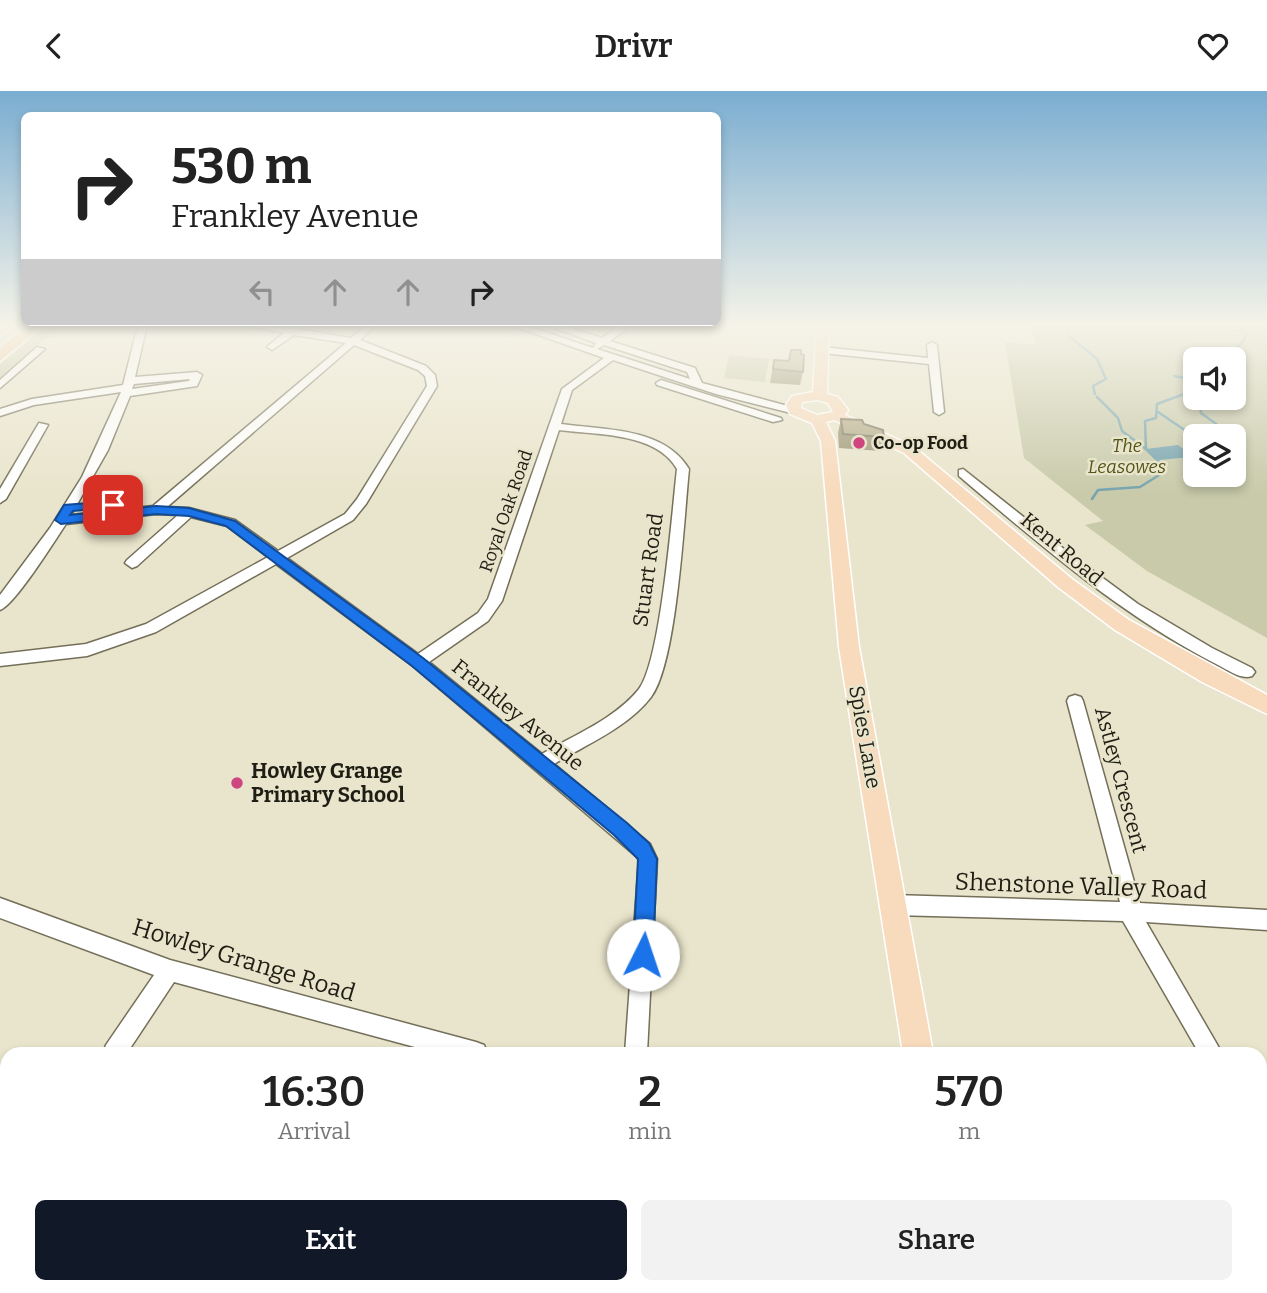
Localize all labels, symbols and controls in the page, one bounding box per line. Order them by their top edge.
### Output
icon: back [35,27,73,65]
text: Drivr [594,27,673,65]
icon: heart [1194,27,1232,65]
text: 530 m [171,137,311,196]
icon: right [56,140,147,231]
text: Frankley Avenue [171,197,419,235]
icon: left [243,273,281,311]
icon: ahead [316,273,354,311]
icon: ahead [389,273,427,311]
icon: right [462,273,500,311]
map controls [1183,347,1246,487]
button: sound [1183,347,1246,410]
button: layers [1183,424,1246,487]
place label: Co-op Food [873,432,968,454]
marker: Co-op Food [851,435,867,451]
park label: The Leasowes [1088,435,1167,478]
street label: Royal Oak Road [475,446,537,575]
pin [83,475,143,535]
icon: arrive [94,486,132,524]
street label: Kent Road [1015,507,1109,591]
street label: Stuart Road [627,511,669,629]
street label: Frankley Avenue [447,654,589,776]
street label: Spies Lane [843,684,887,790]
street label: Astley Crescent [1089,704,1153,856]
place label: Howley Grange Primary School [251,758,405,808]
marker: Howley Grange Primary School [229,775,245,791]
street label: Shenstone Valley Road [954,868,1208,904]
street label: Howley Grange Road [129,913,359,1007]
position arrow [606,918,680,992]
text: 16:30 [263,1067,366,1117]
text: 2 [638,1067,662,1117]
text: 570 [934,1067,1004,1117]
text: Arrival [278,1117,351,1145]
text: min [628,1117,672,1145]
text: m [958,1117,980,1145]
button: Exit [35,1200,627,1280]
button: Share [641,1200,1232,1280]

